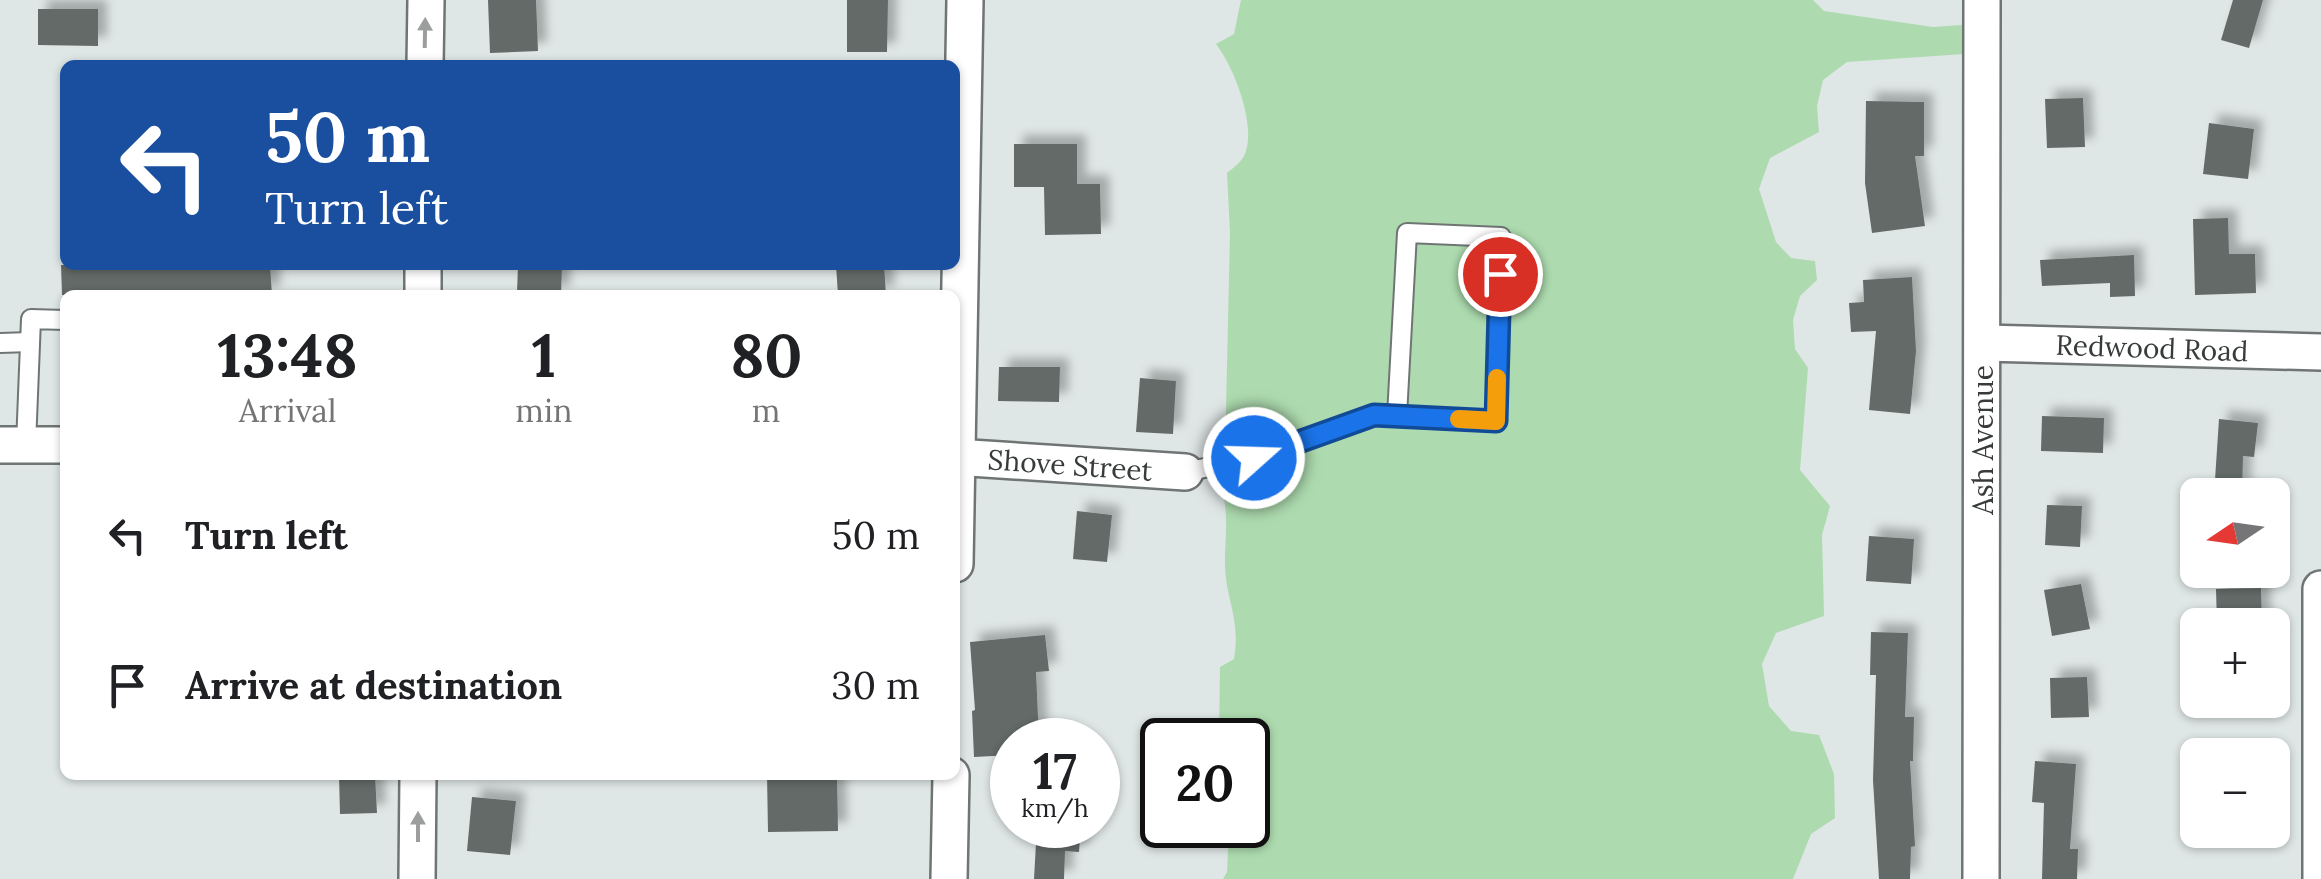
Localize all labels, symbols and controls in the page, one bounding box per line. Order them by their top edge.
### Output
one-way arrow [418,16,434,48]
text: 50 m [265,92,430,181]
icon: left [100,100,230,230]
text: Turn left [265,179,448,236]
pin [1458,232,1543,317]
icon: arrive [1473,247,1528,302]
text: 13:48 [218,317,358,393]
text: 1 [532,317,556,393]
text: 80 [730,317,802,393]
street label: Redwood Road [2055,327,2249,369]
street label: Ash Avenue [1965,365,2001,516]
text: Arrival [239,390,337,431]
text: min [515,390,572,431]
text: m [752,390,780,431]
position arrow [1202,406,1306,510]
street label: Shove Street [987,441,1154,489]
north arrow [2180,478,2290,588]
map controls [2180,478,2290,848]
icon: left [100,508,155,563]
text: Turn left [185,511,348,559]
text: 50 m [832,511,920,559]
button: + [2180,608,2290,718]
icon: arrive [100,658,155,713]
text: Arrive at destination [185,661,562,709]
text: 30 m [831,661,920,709]
speed limit sign: 20 [1140,718,1270,848]
button: − [2180,738,2290,848]
text: 17 [1033,739,1077,803]
text: km/h [1021,792,1089,824]
one-way arrow [410,811,426,842]

